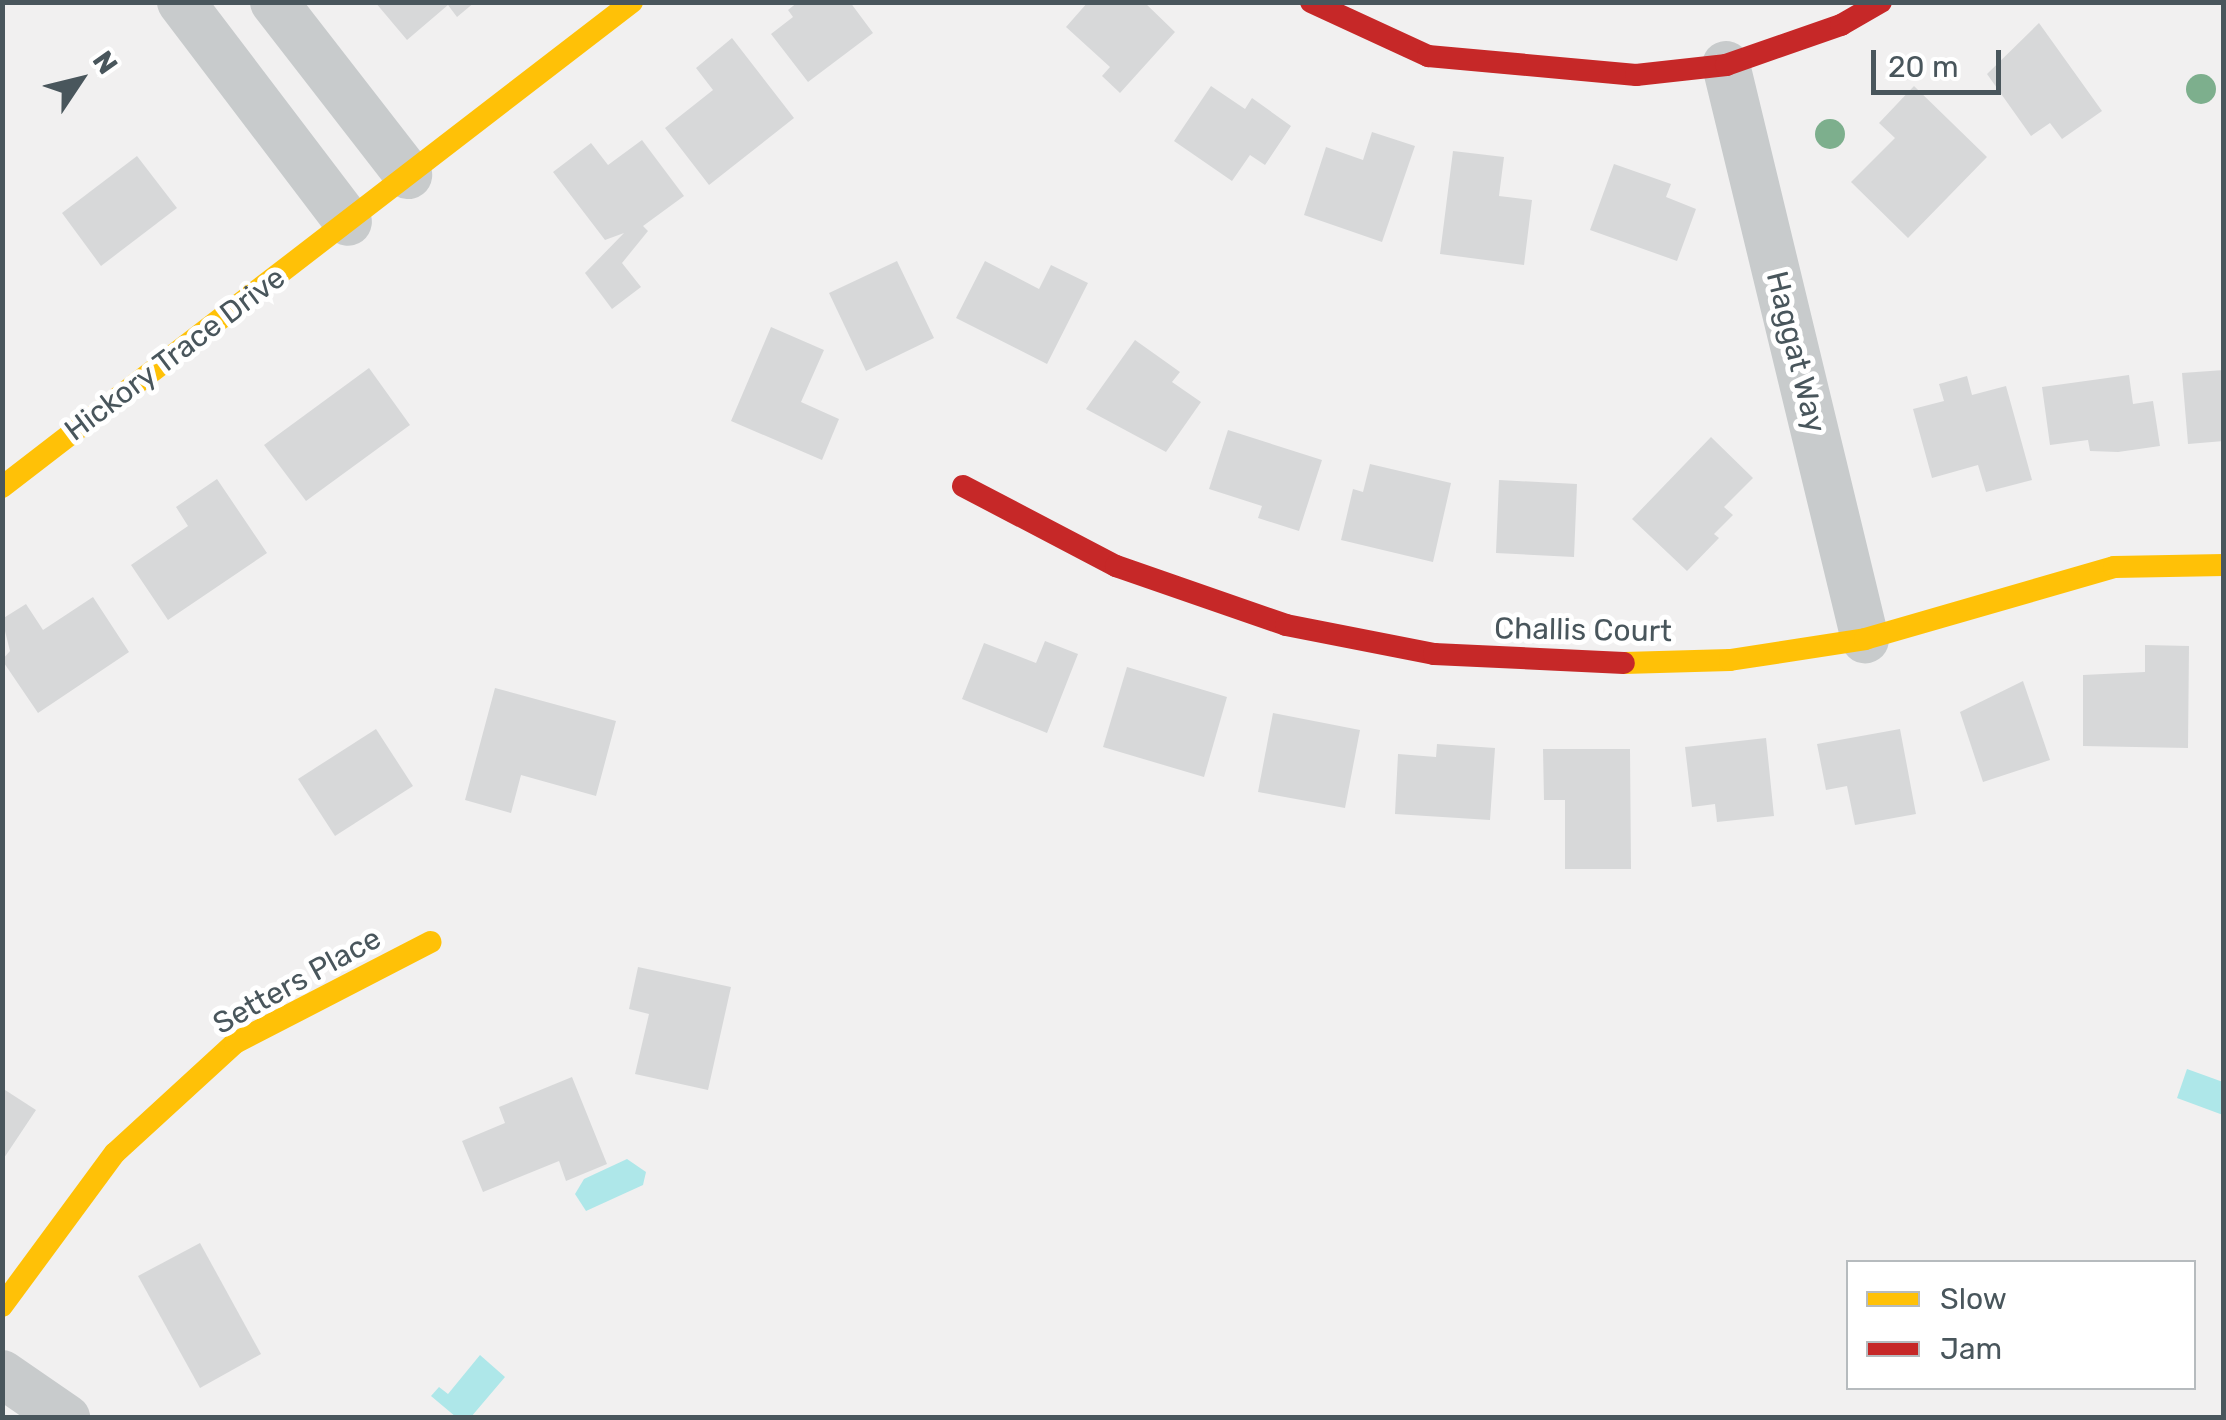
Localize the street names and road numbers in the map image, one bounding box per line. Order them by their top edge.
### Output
street label: Hickory Trace Drive [57,259,293,449]
street label: Haggat Way [1759,267,1833,437]
street label: Challis Court [1494,610,1672,650]
street label: Setters Place [207,920,387,1042]

